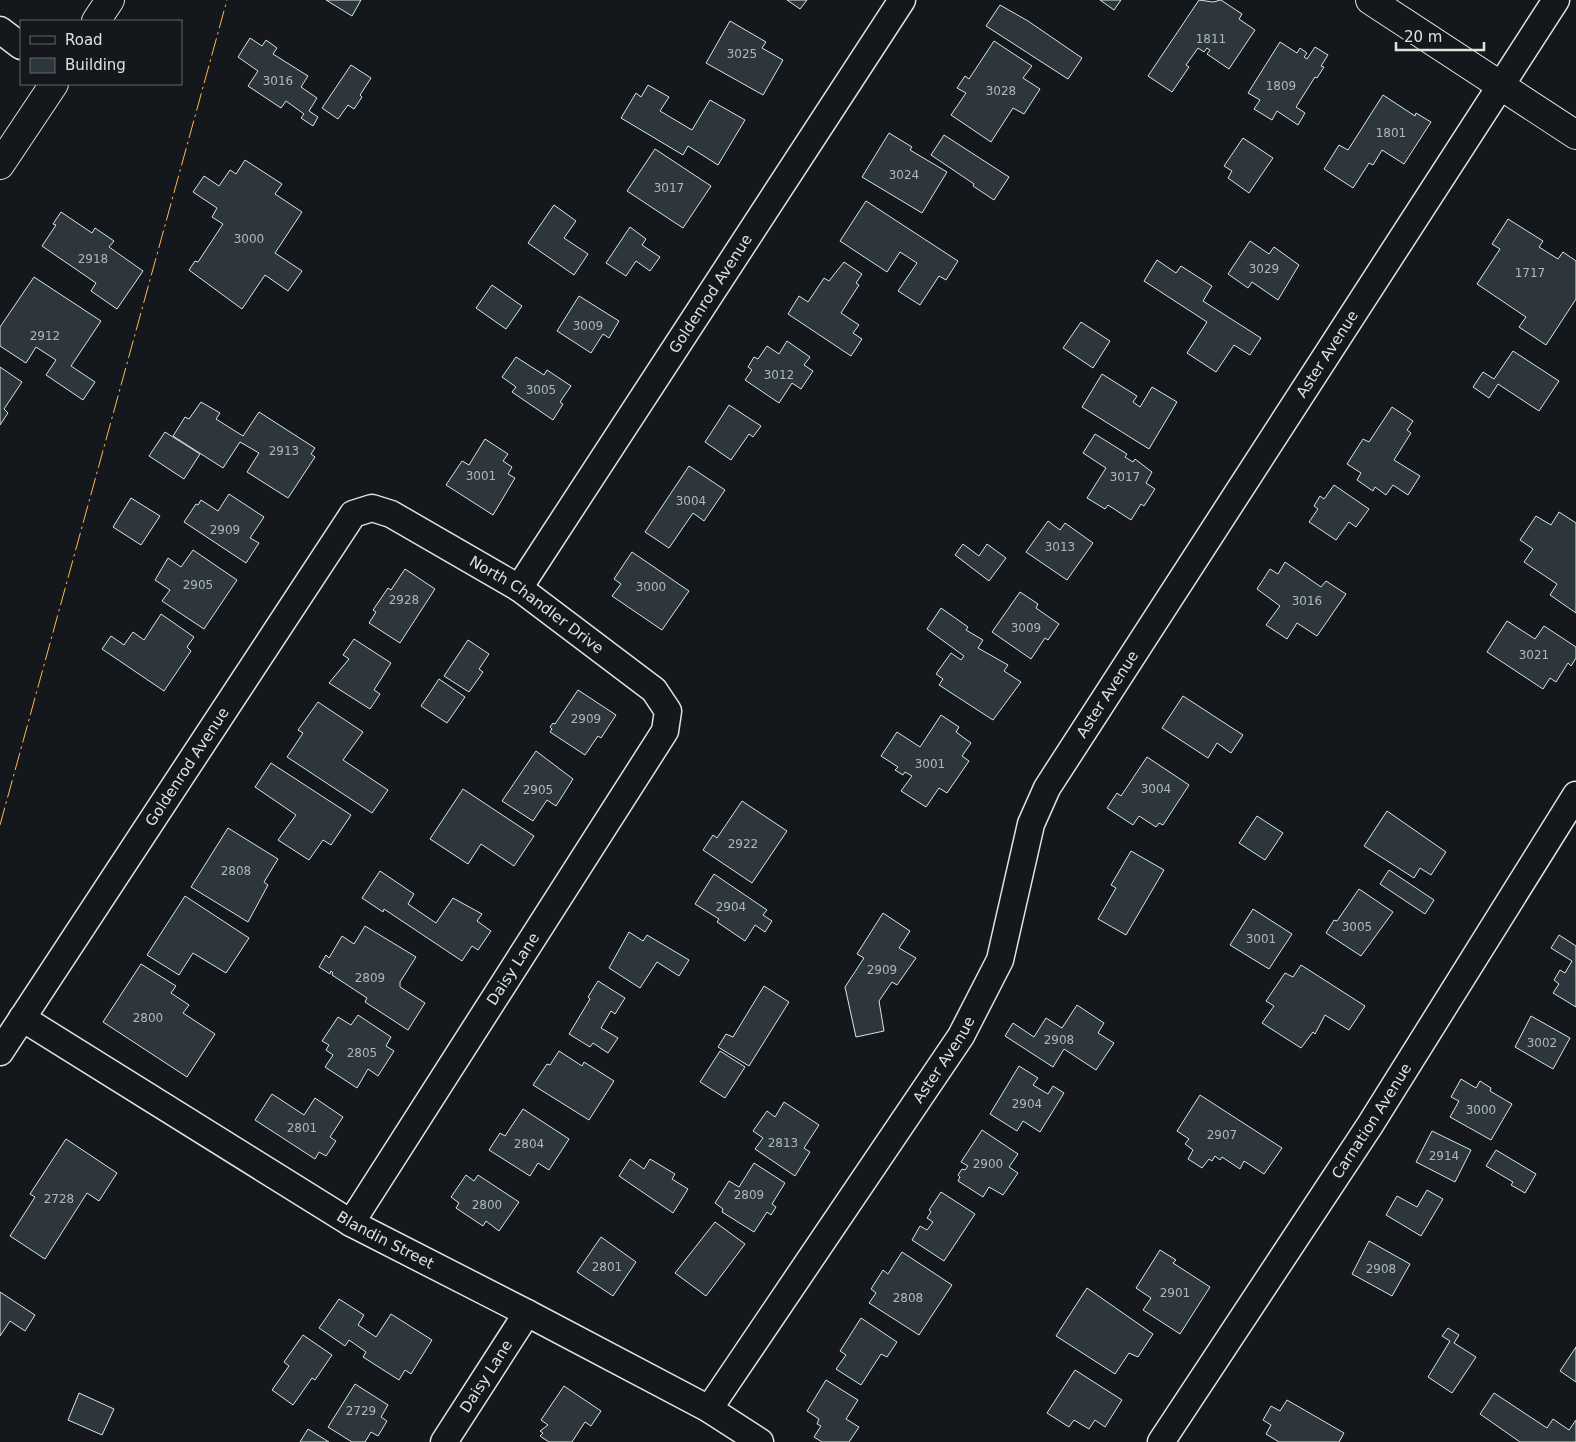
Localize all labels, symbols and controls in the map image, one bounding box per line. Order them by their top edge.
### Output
legend [20,20,182,85]
scale bar [1396,20,1484,52]
text: 20 m [1404,28,1442,46]
text: Road [65,31,103,49]
house number: 1811 [1196,32,1226,46]
house number: 3025 [727,47,757,61]
text: Building [65,56,126,74]
house number: 3016 [263,74,293,88]
house number: 1809 [1266,79,1296,93]
house number: 3028 [986,84,1016,98]
house number: 1801 [1376,126,1406,140]
house number: 3024 [889,168,919,182]
house number: 3017 [654,181,684,195]
street label: Goldenrod Avenue [665,231,756,357]
house number: 3000 [234,232,264,246]
house number: 2918 [78,252,108,266]
house number: 3029 [1249,262,1279,276]
house number: 1717 [1515,266,1545,280]
street label: Aster Avenue [1293,307,1362,401]
house number: 3009 [573,319,603,333]
house number: 2912 [30,329,60,343]
house number: 3012 [764,368,794,382]
house number: 3005 [526,383,556,397]
house number: 2913 [269,444,299,458]
house number: 3001 [466,469,496,483]
house number: 3017 [1110,470,1140,484]
house number: 3004 [676,494,706,508]
house number: 2909 [210,523,240,537]
house number: 3013 [1045,540,1075,554]
street label: North Chandler Drive [466,552,607,658]
house number: 2905 [183,578,213,592]
house number: 3000 [636,580,666,594]
house number: 2928 [389,593,419,607]
house number: 3016 [1292,594,1322,608]
house number: 3009 [1011,621,1041,635]
street label: Aster Avenue [1073,647,1142,741]
house number: 3021 [1519,648,1549,662]
street label: Goldenrod Avenue [142,704,233,830]
house number: 2909 [571,712,601,726]
house number: 3001 [915,757,945,771]
house number: 3004 [1141,782,1171,796]
house number: 2905 [523,783,553,797]
house number: 2922 [728,837,758,851]
house number: 2808 [221,864,251,878]
house number: 2904 [716,900,746,914]
house number: 3005 [1342,920,1372,934]
street label: Daisy Lane [483,929,543,1009]
house number: 3001 [1246,932,1276,946]
house number: 2909 [867,963,897,977]
house number: 2809 [355,971,385,985]
house number: 2800 [133,1011,163,1025]
street label: Aster Avenue [909,1013,979,1107]
house number: 2908 [1044,1033,1074,1047]
house number: 3002 [1527,1036,1557,1050]
house number: 2805 [347,1046,377,1060]
street label: Carnation Avenue [1328,1060,1415,1182]
house number: 2904 [1012,1097,1042,1111]
house number: 3000 [1466,1103,1496,1117]
house number: 2801 [287,1121,317,1135]
house number: 2907 [1207,1128,1237,1142]
house number: 2813 [768,1136,798,1150]
house number: 2804 [514,1137,544,1151]
house number: 2914 [1429,1149,1459,1163]
house number: 2900 [973,1157,1003,1171]
house number: 2809 [734,1188,764,1202]
house number: 2728 [44,1192,74,1206]
house number: 2800 [472,1198,502,1212]
street label: Blandin Street [333,1207,437,1273]
house number: 2801 [592,1260,622,1274]
house number: 2908 [1366,1262,1396,1276]
house number: 2901 [1160,1286,1190,1300]
house number: 2808 [893,1291,923,1305]
street label: Daisy Lane [456,1337,516,1416]
house number: 2729 [346,1404,376,1418]

